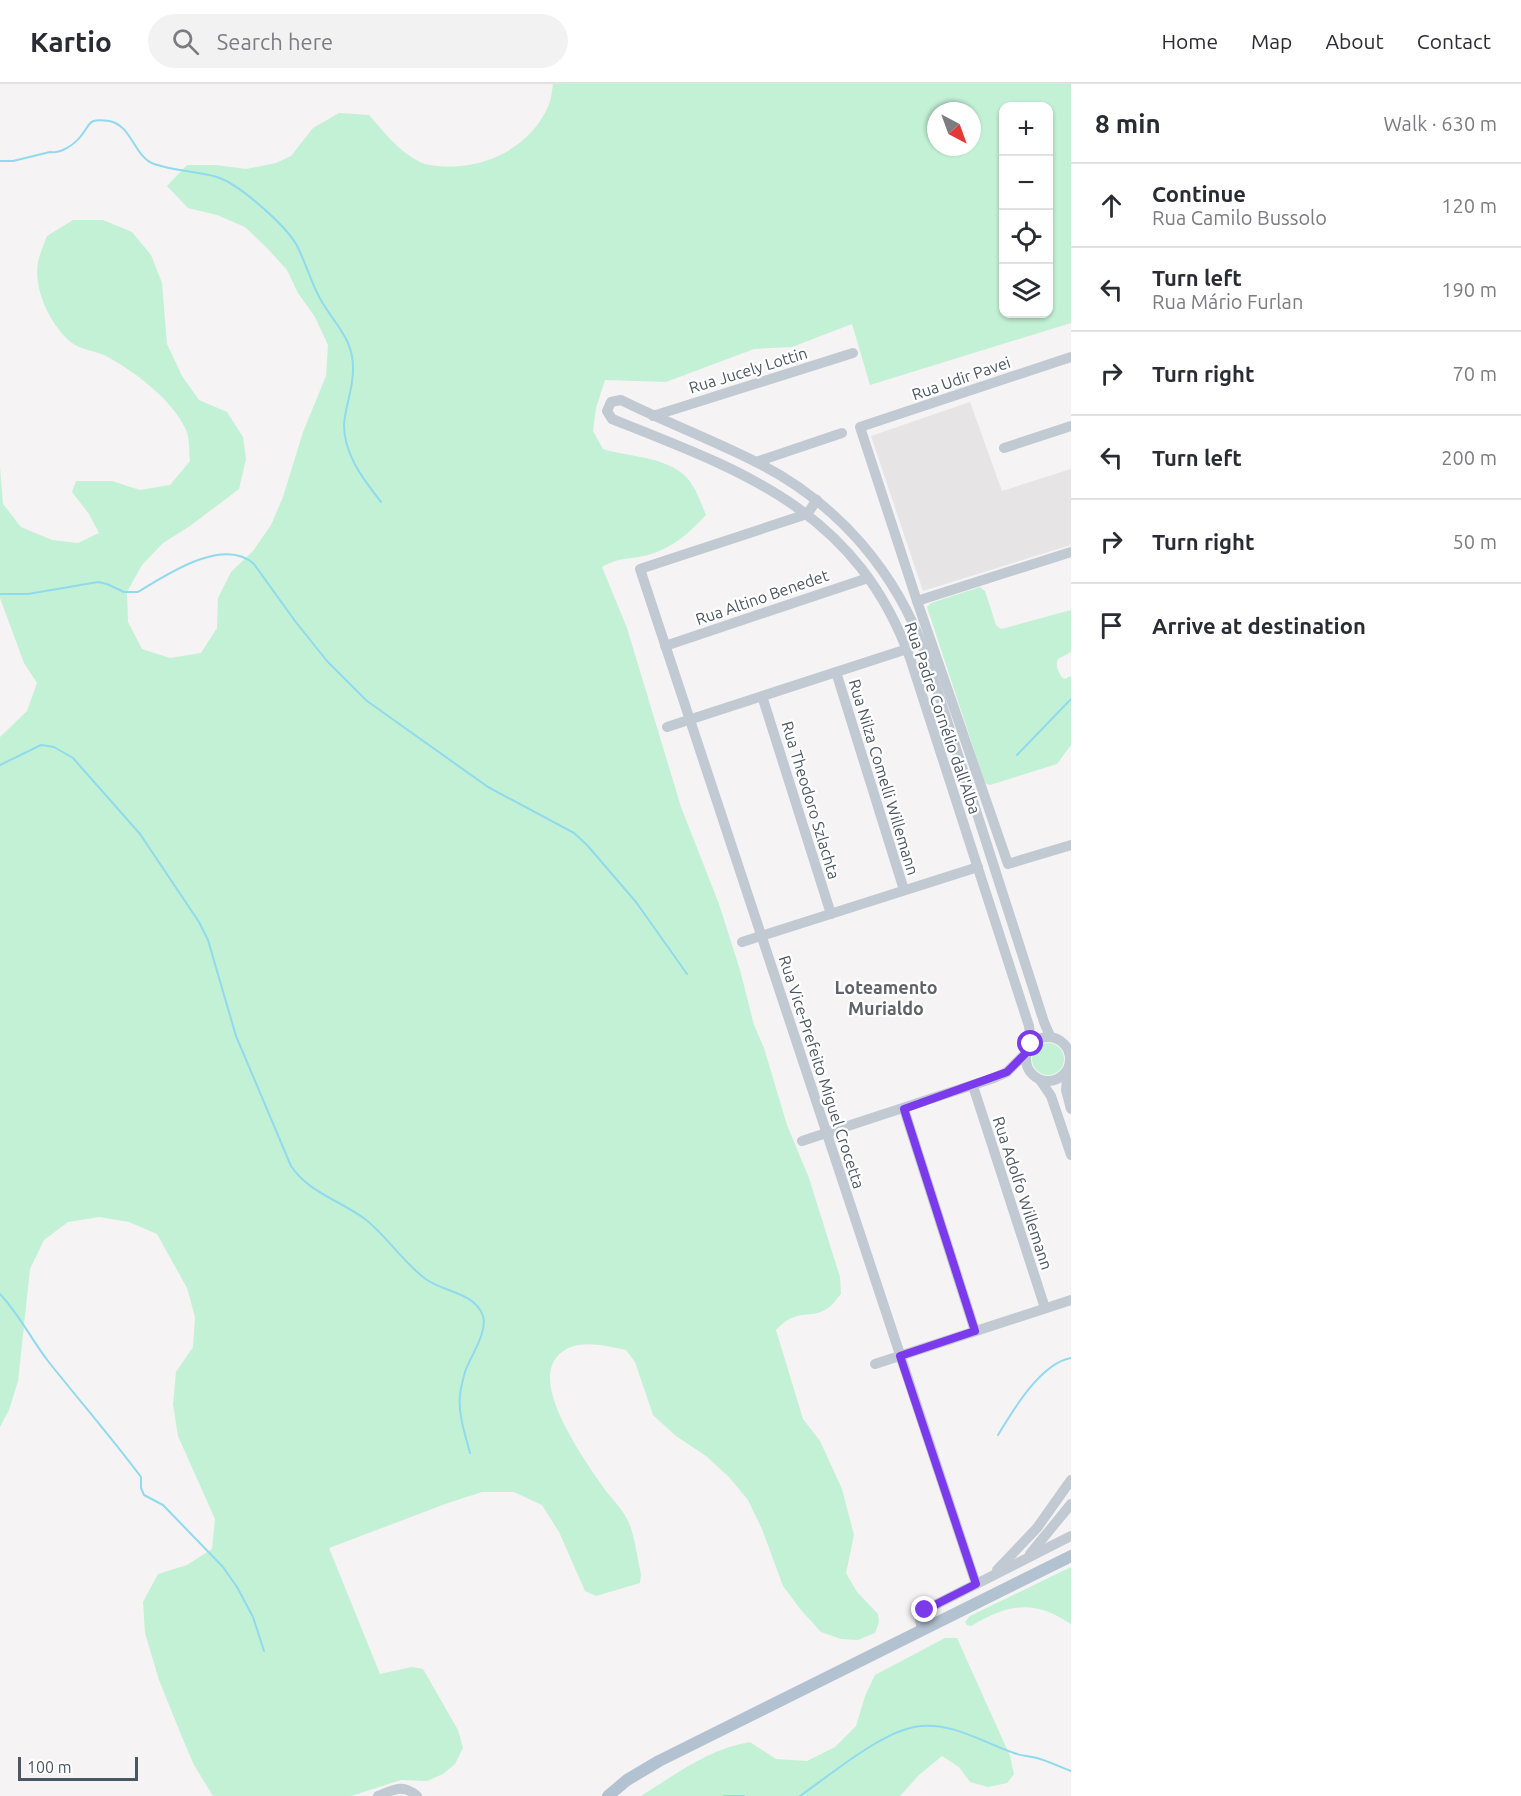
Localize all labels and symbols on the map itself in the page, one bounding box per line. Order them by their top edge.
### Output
north arrow [927,102,981,156]
street label: Rua Jucely Lottin [687,343,809,397]
street label: Rua Udir Pavei [909,353,1013,403]
street label: Rua Altino Benedet [693,566,831,628]
street label: Rua Padre Cornélio dall'Alba [902,620,984,816]
street label: Rua Nilza Comelli Willemann [846,677,922,877]
street label: Rua Theodoro Szlachta [778,719,844,881]
street label: Rua Vice-Prefeito Miguel Crocetta [776,953,868,1191]
district label: Loteamento Murialdo [834,977,938,1018]
route start [1017,1030,1043,1056]
street label: Rua Adolfo Willemann [990,1114,1056,1272]
route end [911,1596,937,1622]
scale bar [18,1754,138,1782]

